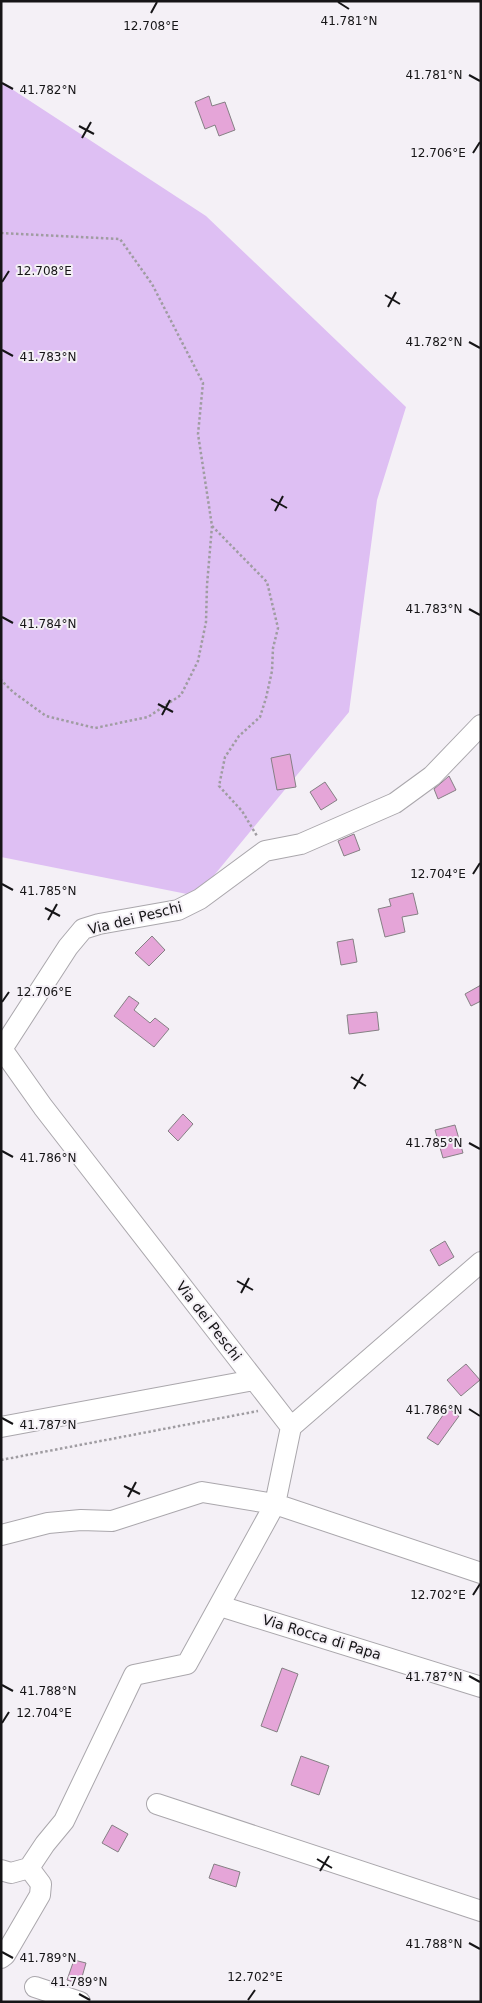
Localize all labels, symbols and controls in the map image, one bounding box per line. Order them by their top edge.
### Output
text: 41.781°N [321,14,377,28]
text: 12.708°E [123,19,179,33]
text: 41.781°N [406,68,462,82]
text: 41.782°N [20,83,76,97]
text: 12.706°E [410,146,466,160]
text: 12.708°E [16,264,72,278]
text: 41.782°N [406,335,462,349]
text: 41.783°N [20,350,76,364]
text: 41.783°N [406,602,462,616]
text: 41.784°N [20,617,76,631]
text: 12.704°E [410,867,466,881]
text: 41.785°N [20,884,76,898]
street label: Via dei Peschi [86,899,184,937]
text: 12.706°E [16,985,72,999]
text: 41.785°N [406,1136,462,1150]
text: 41.786°N [20,1151,76,1165]
street label: Via dei Peschi [173,1278,245,1364]
text: 41.786°N [406,1403,462,1417]
text: 41.787°N [20,1418,76,1432]
text: 12.702°E [410,1588,466,1602]
street label: Via Rocca di Papa [261,1611,383,1663]
text: 41.787°N [406,1670,462,1684]
text: 41.788°N [20,1684,76,1698]
text: 12.704°E [16,1706,72,1720]
text: 41.788°N [406,1937,462,1951]
text: 41.789°N [20,1951,76,1965]
text: 12.702°E [227,1970,283,1984]
text: 41.789°N [51,1975,107,1989]

